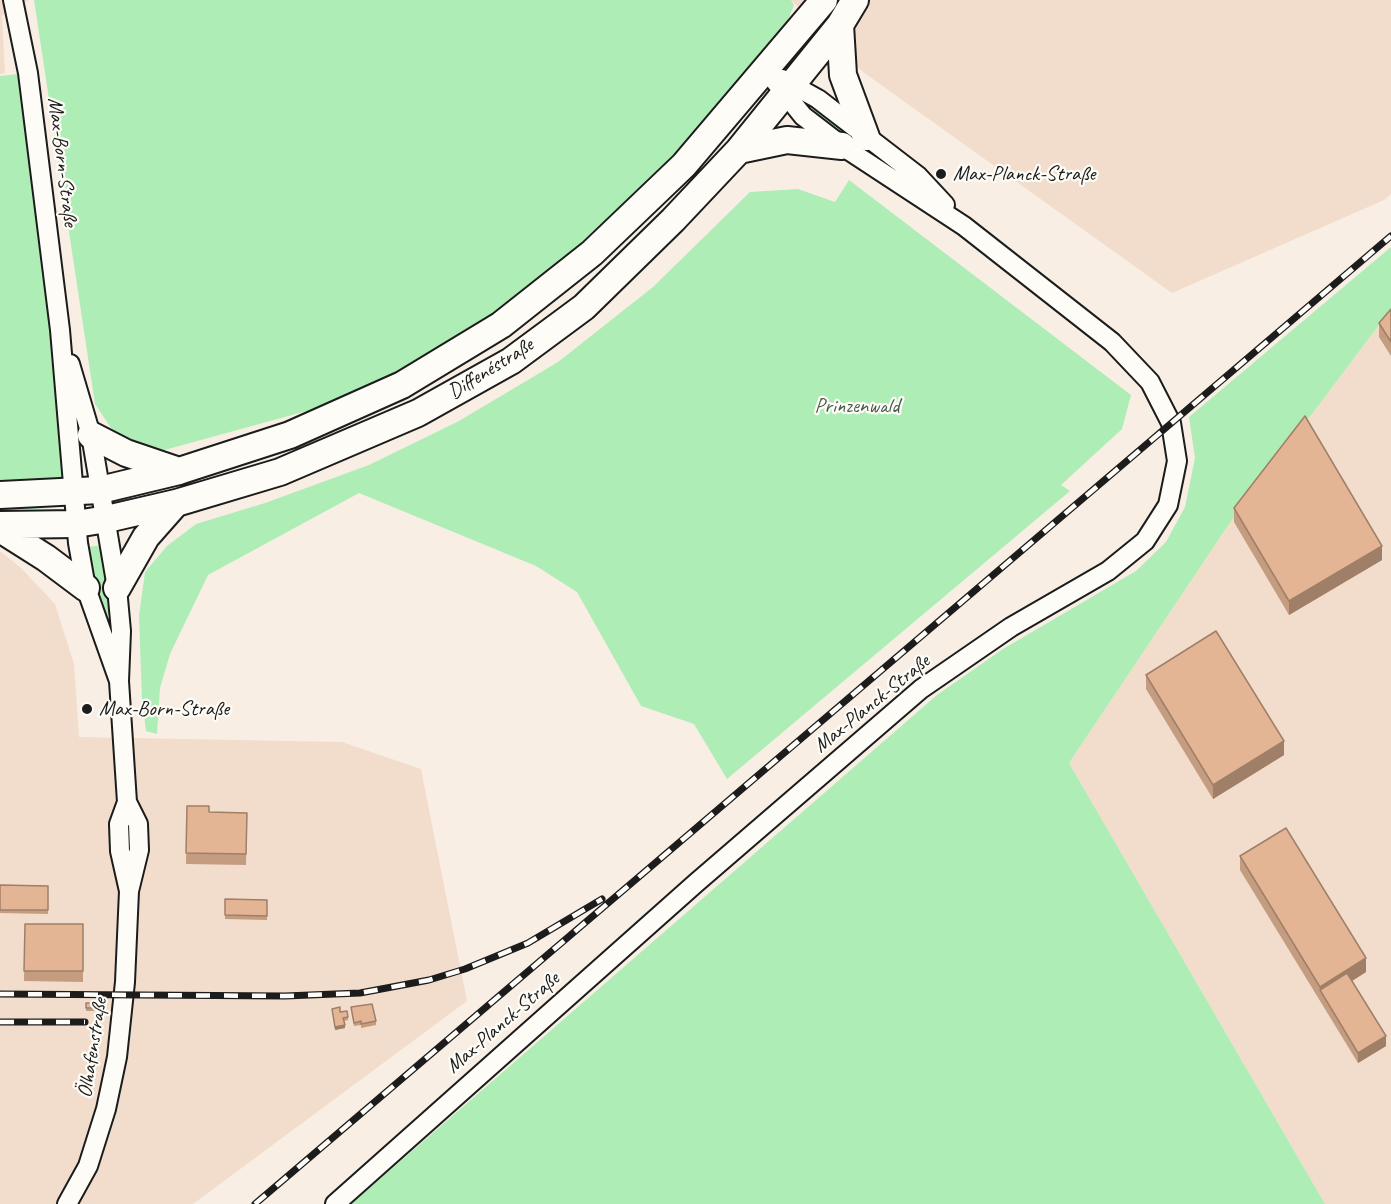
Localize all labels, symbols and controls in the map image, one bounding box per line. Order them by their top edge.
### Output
street label: Max-Born-Straße [42,96,82,228]
place label: Max-Planck-Straße [953,161,1095,187]
marker: Max-Planck-Straße [934,167,948,181]
street label: Diffenéstraße [444,333,538,405]
park label: Prinzenwald [815,393,899,419]
street label: Max-Planck-Straße [809,649,935,759]
place label: Max-Born-Straße [99,696,229,722]
marker: Max-Born-Straße [80,702,94,716]
street label: Max-Planck-Straße [441,967,565,1079]
street label: Ölhafenstraße [73,996,113,1100]

